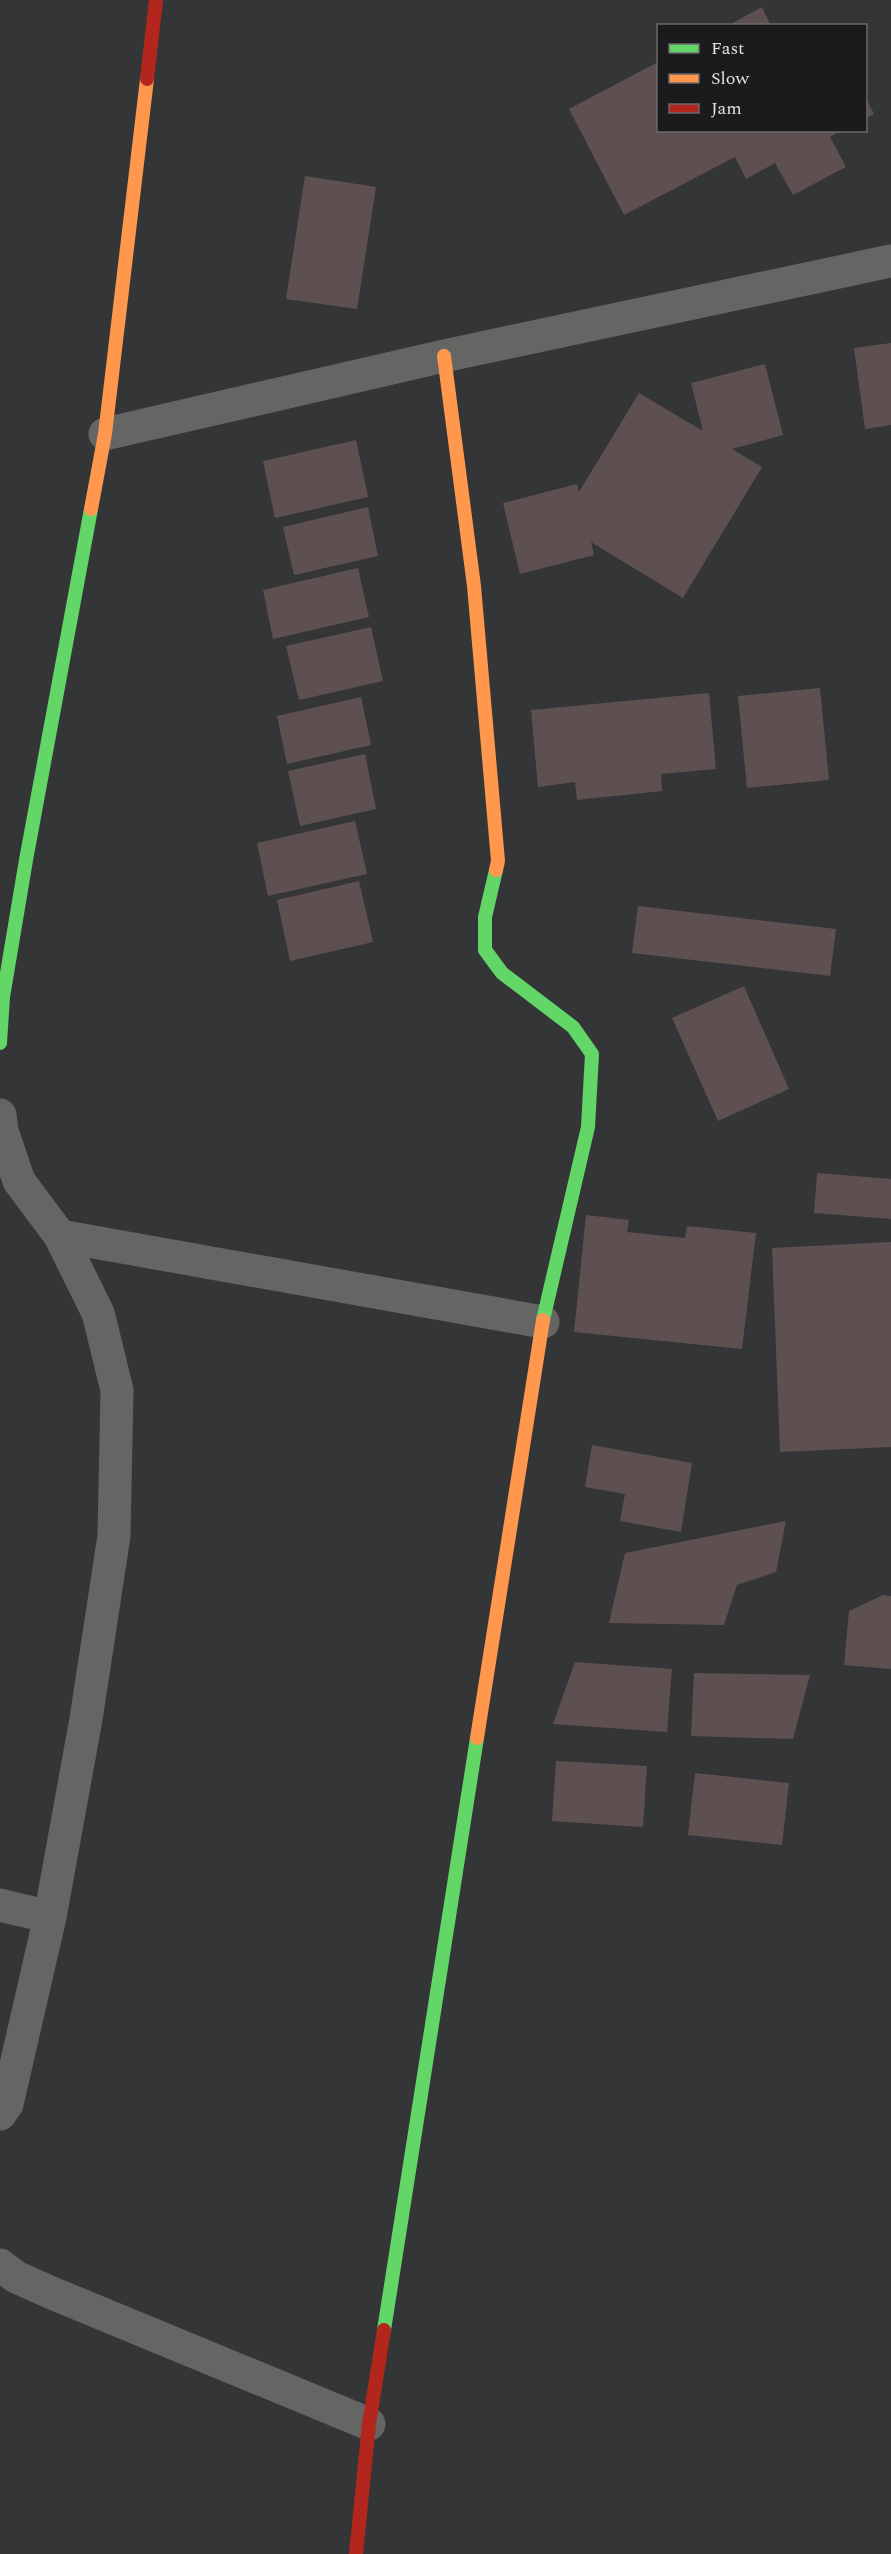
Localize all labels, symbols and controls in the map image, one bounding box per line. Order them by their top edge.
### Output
legend [657,24,867,132]
text: Fast [711,35,744,62]
text: Slow [711,65,750,92]
text: Jam [711,95,742,122]

